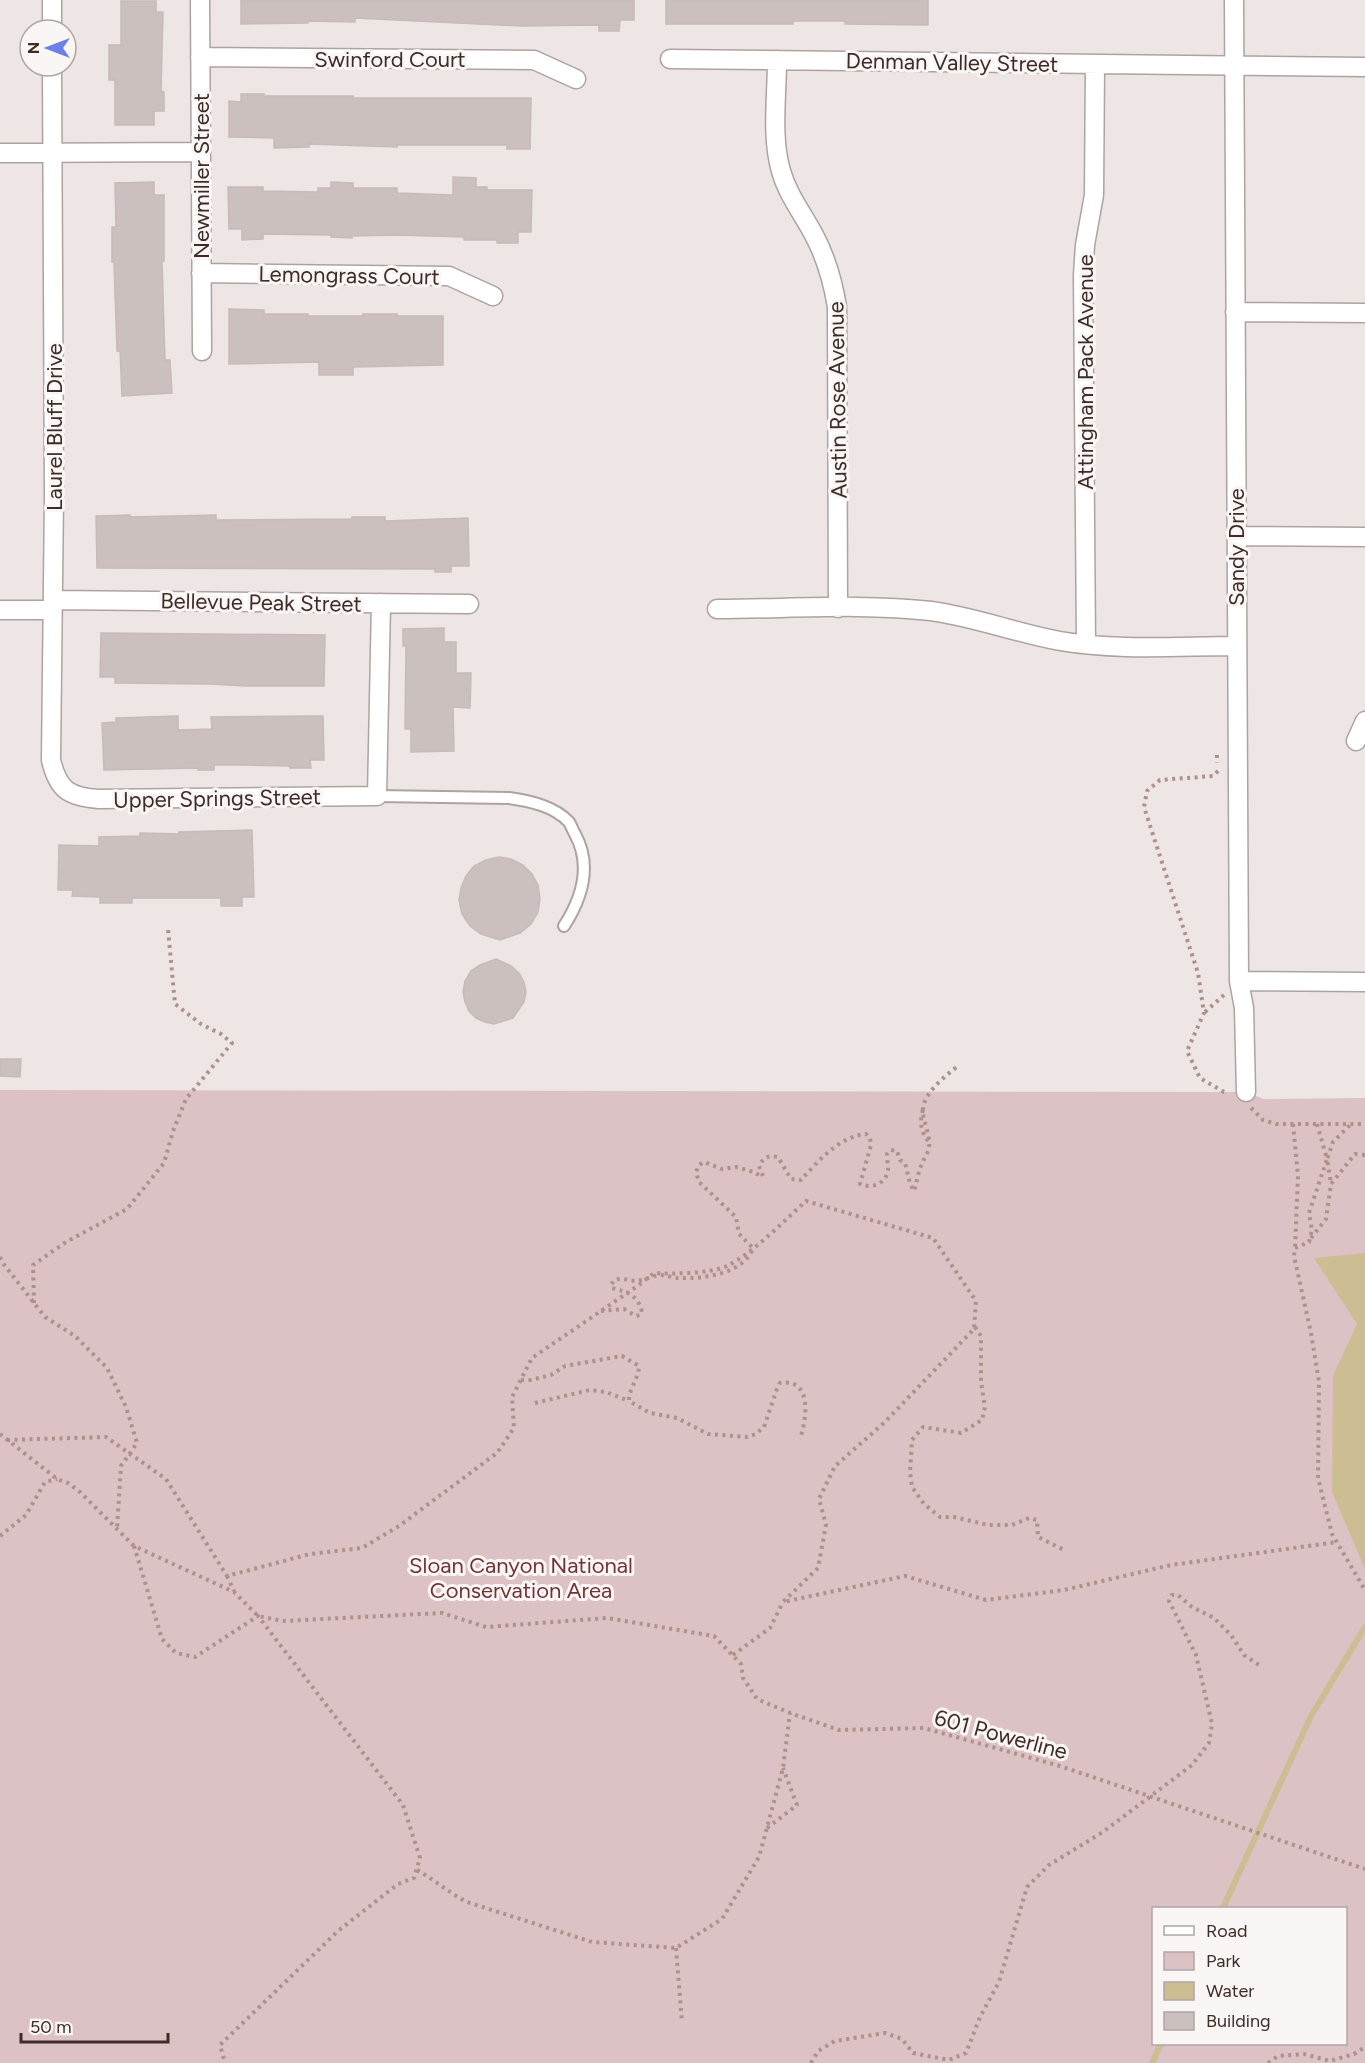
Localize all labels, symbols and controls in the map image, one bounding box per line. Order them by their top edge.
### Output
north arrow [18,18,78,78]
text: N [24,42,43,54]
street label: Swinford Court [314,46,466,73]
street label: Denman Valley Street [845,47,1059,78]
street label: Newmiller Street [188,93,215,259]
street label: Attingham Pack Avenue [1072,254,1099,490]
street label: Lemongrass Court [258,260,440,291]
street label: Austin Rose Avenue [822,301,853,499]
street label: Laurel Bluff Drive [41,343,68,511]
street label: Sandy Drive [1223,488,1250,606]
street label: Bellevue Peak Street [160,587,362,618]
street label: Upper Springs Street [113,783,321,814]
park label: Sloan Canyon National Conservation Area [409,1552,633,1604]
street label: 601 Powerline [931,1704,1070,1765]
legend [1152,1907,1347,2045]
text: Road [1206,1920,1247,1942]
text: Park [1206,1950,1241,1972]
text: Water [1206,1980,1254,2002]
scale bar [21,2006,168,2044]
text: Building [1206,2010,1271,2032]
text: 50 m [30,2016,72,2038]

